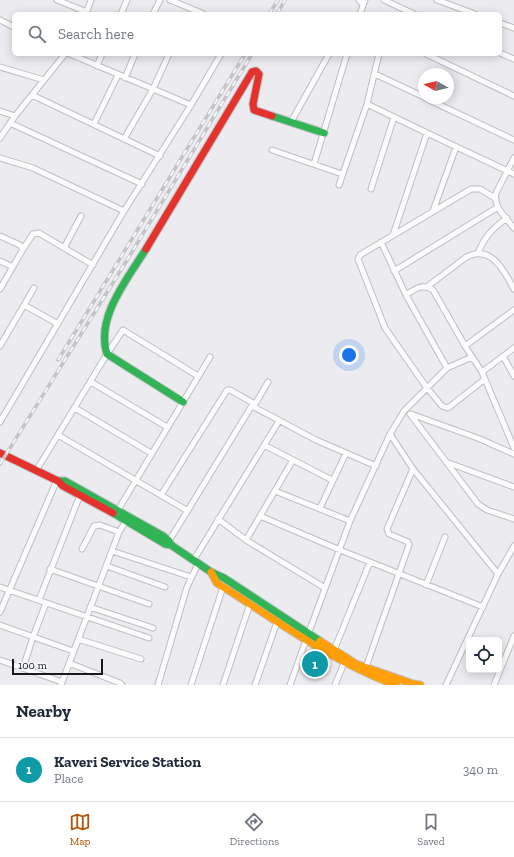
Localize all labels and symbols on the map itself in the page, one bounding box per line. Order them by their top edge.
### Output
north arrow [418,68,454,104]
your location [339,345,359,365]
pin: 1 [302,649,328,679]
scale bar [12,657,103,676]

